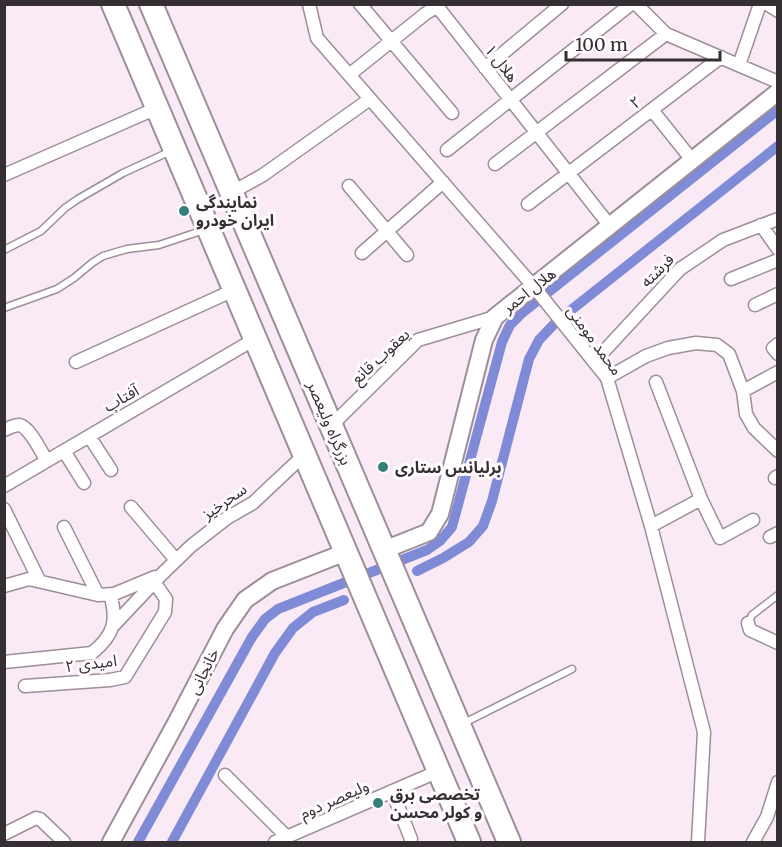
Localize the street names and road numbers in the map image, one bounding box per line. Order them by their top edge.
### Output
street label: هلال ۱ [480,40,523,87]
street label: ۲ [625,91,645,113]
street label: فرشته [636,249,678,291]
street label: هلال احمر [497,263,560,319]
street label: محمد مومنی [563,301,627,379]
street label: یعقوب قانع [347,324,416,390]
street label: بزرگراه ولیعصر [303,377,357,468]
street label: آفتاب [100,379,143,416]
street label: سحرخیز [197,478,250,524]
street label: خانجانی [183,644,223,698]
street label: امیدی ۲ [64,650,118,676]
street label: ولیعصر دوم [296,775,373,826]

